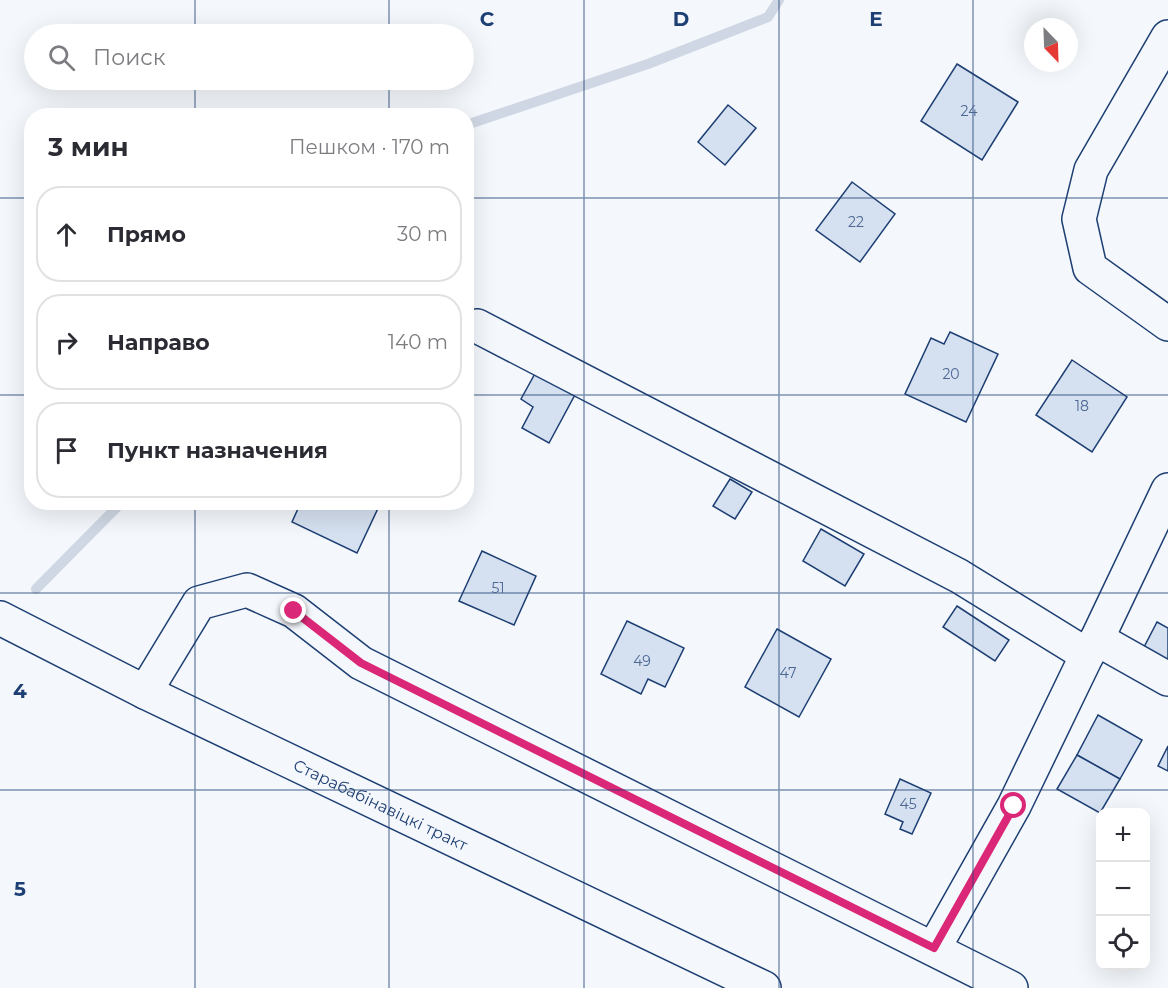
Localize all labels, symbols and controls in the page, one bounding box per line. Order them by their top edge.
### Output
text: C [480,7,495,31]
text: D [673,7,689,31]
text: E [869,7,883,31]
north arrow [1024,18,1078,72]
search box [24,24,474,90]
icon: search [45,41,78,74]
text: Поиск [93,44,165,71]
house number: 24 [961,102,978,120]
text: 3 мин [48,131,128,163]
text: Пешком · 170 m [289,135,450,159]
house number: 22 [848,213,864,231]
icon: ahead [50,218,83,251]
text: Прямо [107,221,186,248]
text: 30 m [397,222,448,246]
icon: right [50,326,83,359]
text: Направо [107,329,210,356]
text: 140 m [388,330,448,354]
house number: 20 [942,365,960,383]
house number: 18 [1075,397,1089,415]
icon: arrive [50,434,83,467]
text: Пункт назначения [107,437,328,464]
house number: 51 [492,579,504,597]
route end [280,597,306,623]
house number: 49 [633,652,651,670]
house number: 47 [780,664,796,682]
text: 4 [13,679,27,703]
street label: Старабабінавіцкі тракт [291,755,471,855]
route start [1000,792,1026,818]
house number: 45 [899,795,917,813]
map controls [1096,808,1150,970]
button: + [1096,808,1150,862]
button: − [1096,862,1150,916]
text: 5 [14,877,26,901]
button: locate [1096,916,1150,970]

